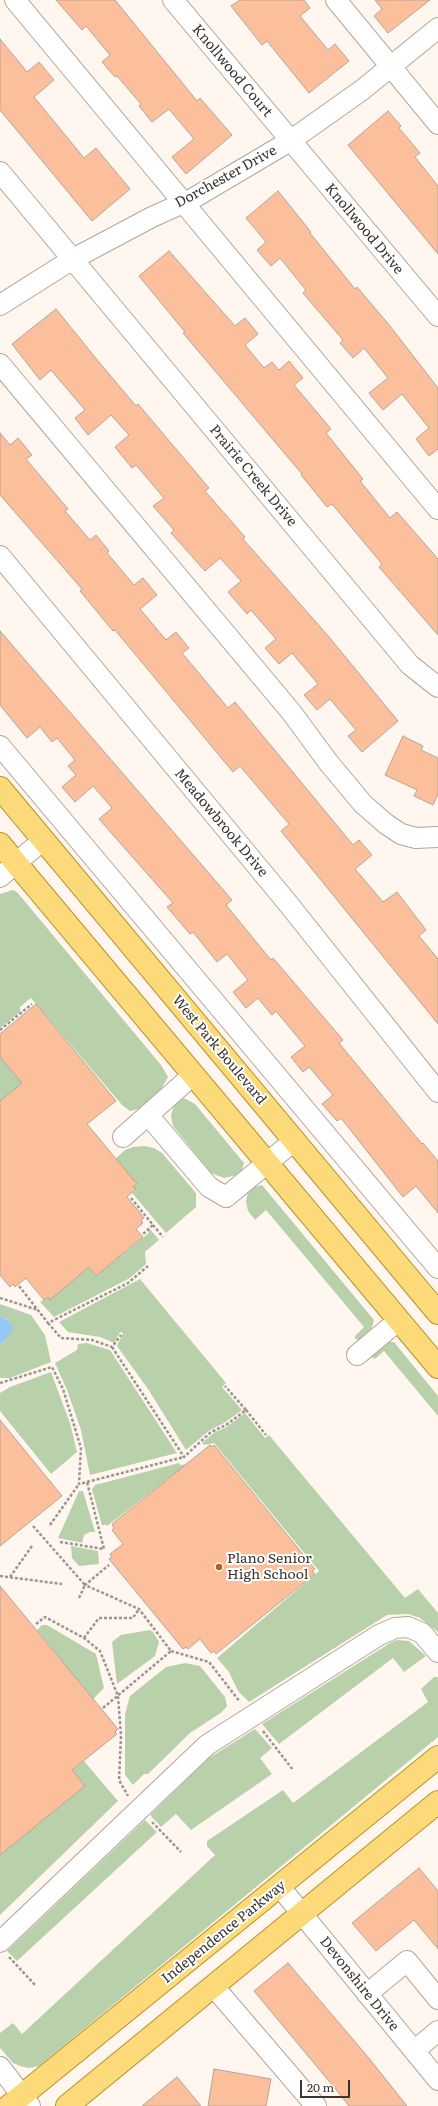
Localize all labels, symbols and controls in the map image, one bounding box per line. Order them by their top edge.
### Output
street label: Knollwood Court [188,21,276,121]
street label: Dorchester Drive [172,142,280,212]
street label: Knollwood Drive [321,180,407,278]
street label: Prairie Creek Drive [206,422,300,530]
street label: Meadowbrook Drive [171,765,271,881]
street label: West Park Boulevard [168,992,270,1108]
place label: Plano Senior High School [227,1551,312,1584]
marker: Plano Senior High School [214,1562,224,1572]
street label: Independence Parkway [159,1877,289,1987]
street label: Devonshire Drive [316,1933,402,2035]
scale bar [302,2072,352,2098]
text: 20 m [307,2078,334,2096]

